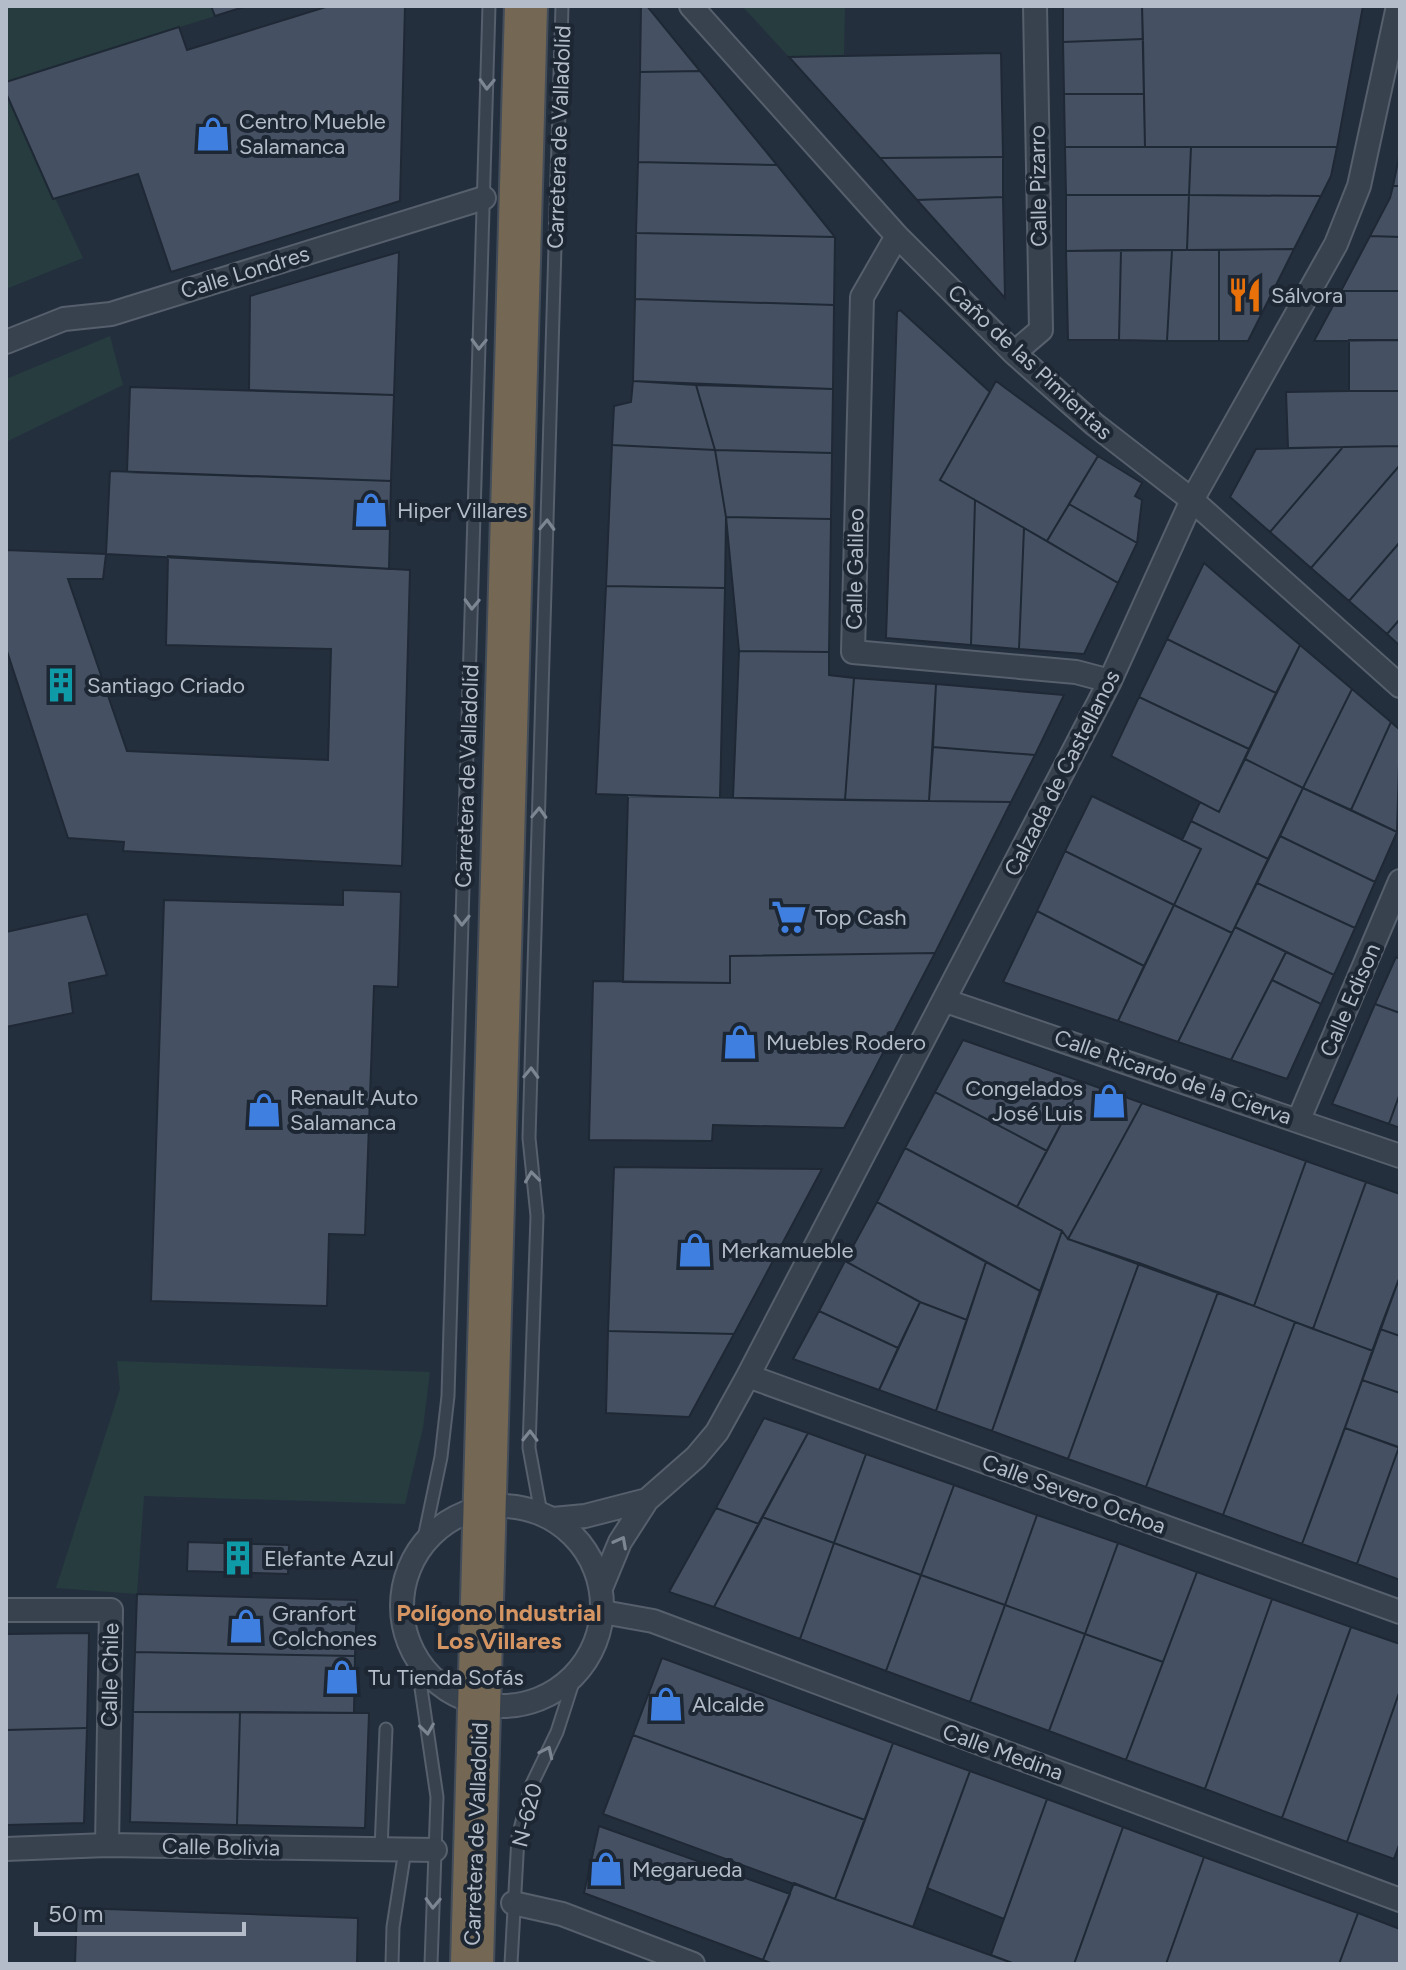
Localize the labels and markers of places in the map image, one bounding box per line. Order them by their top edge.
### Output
place label: Centro Mueble Salamanca [239,108,386,160]
shop icon: Centro Mueble Salamanca [194,115,232,153]
restaurant icon: Sálvora [1226,276,1264,314]
place label: Sálvora [1271,282,1343,309]
shop icon: Hiper Villares [352,491,390,529]
place label: Hiper Villares [397,497,527,524]
building icon: Santiago Criado [42,666,80,704]
place label: Santiago Criado [87,672,245,699]
supermarket icon: Top Cash [770,898,808,936]
place label: Top Cash [815,904,907,931]
shop icon: Muebles Rodero [721,1023,759,1061]
place label: Muebles Rodero [766,1029,926,1056]
place label: Congelados José Luis [965,1075,1083,1127]
shop icon: Congelados José Luis [1090,1082,1128,1120]
place label: Renault Auto Salamanca [290,1084,418,1136]
shop icon: Renault Auto Salamanca [245,1091,283,1129]
shop icon: Merkamueble [676,1231,714,1269]
place label: Merkamueble [721,1237,853,1264]
building icon: Elefante Azul [219,1539,257,1577]
place label: Elefante Azul [264,1545,394,1572]
place label: Granfort Colchones [272,1600,377,1652]
shop icon: Granfort Colchones [227,1607,265,1645]
shop icon: Tu Tienda Sofás [323,1658,361,1696]
place label: Tu Tienda Sofás [368,1664,524,1691]
shop icon: Alcalde [647,1685,685,1723]
place label: Alcalde [692,1691,765,1718]
shop icon: Megarueda [587,1850,625,1888]
place label: Megarueda [632,1856,743,1883]

